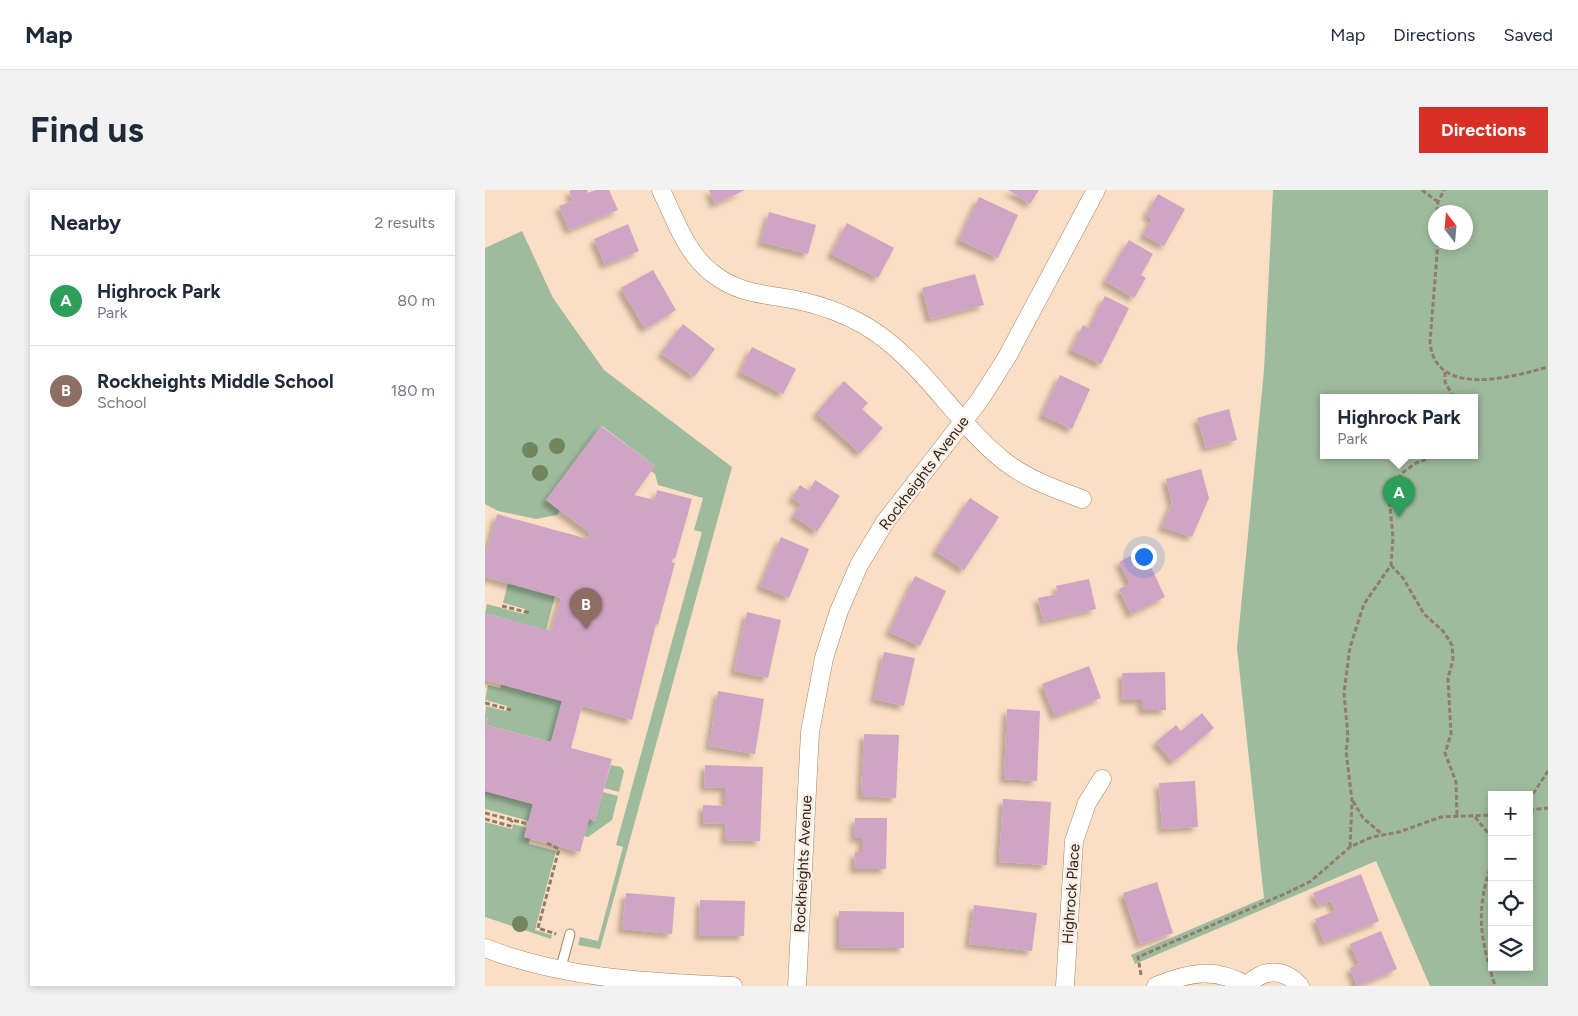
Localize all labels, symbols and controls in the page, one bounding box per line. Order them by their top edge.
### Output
text: Map [25,20,73,49]
text: Map [1330,24,1365,46]
text: Directions [1393,24,1475,46]
text: Saved [1503,24,1553,46]
button: Directions [1419,107,1548,153]
text: Find us [30,109,144,151]
north arrow [1428,205,1473,250]
text: Nearby [50,210,121,235]
text: 2 results [375,213,435,232]
text: Highrock Park [97,280,221,303]
text: A [60,291,72,310]
text: 80 m [397,291,435,310]
text: Park [97,303,127,322]
text: Rockheights Middle School [97,370,334,393]
text: B [61,381,71,400]
text: 180 m [391,381,435,400]
text: School [97,393,147,412]
popup [1320,394,1478,459]
text: Highrock Park [1337,406,1461,429]
street label: Rockheights Avenue [875,413,973,533]
text: Park [1337,429,1368,448]
pin: A [1383,476,1415,517]
your location [1131,544,1157,570]
pin: B [570,588,602,629]
map controls [1488,791,1533,971]
button: + [1488,791,1533,836]
street label: Rockheights Avenue [790,795,816,933]
button: − [1488,836,1533,881]
street label: Highrock Place [1059,843,1083,945]
button: locate [1488,881,1533,926]
button: layers [1488,926,1533,971]

